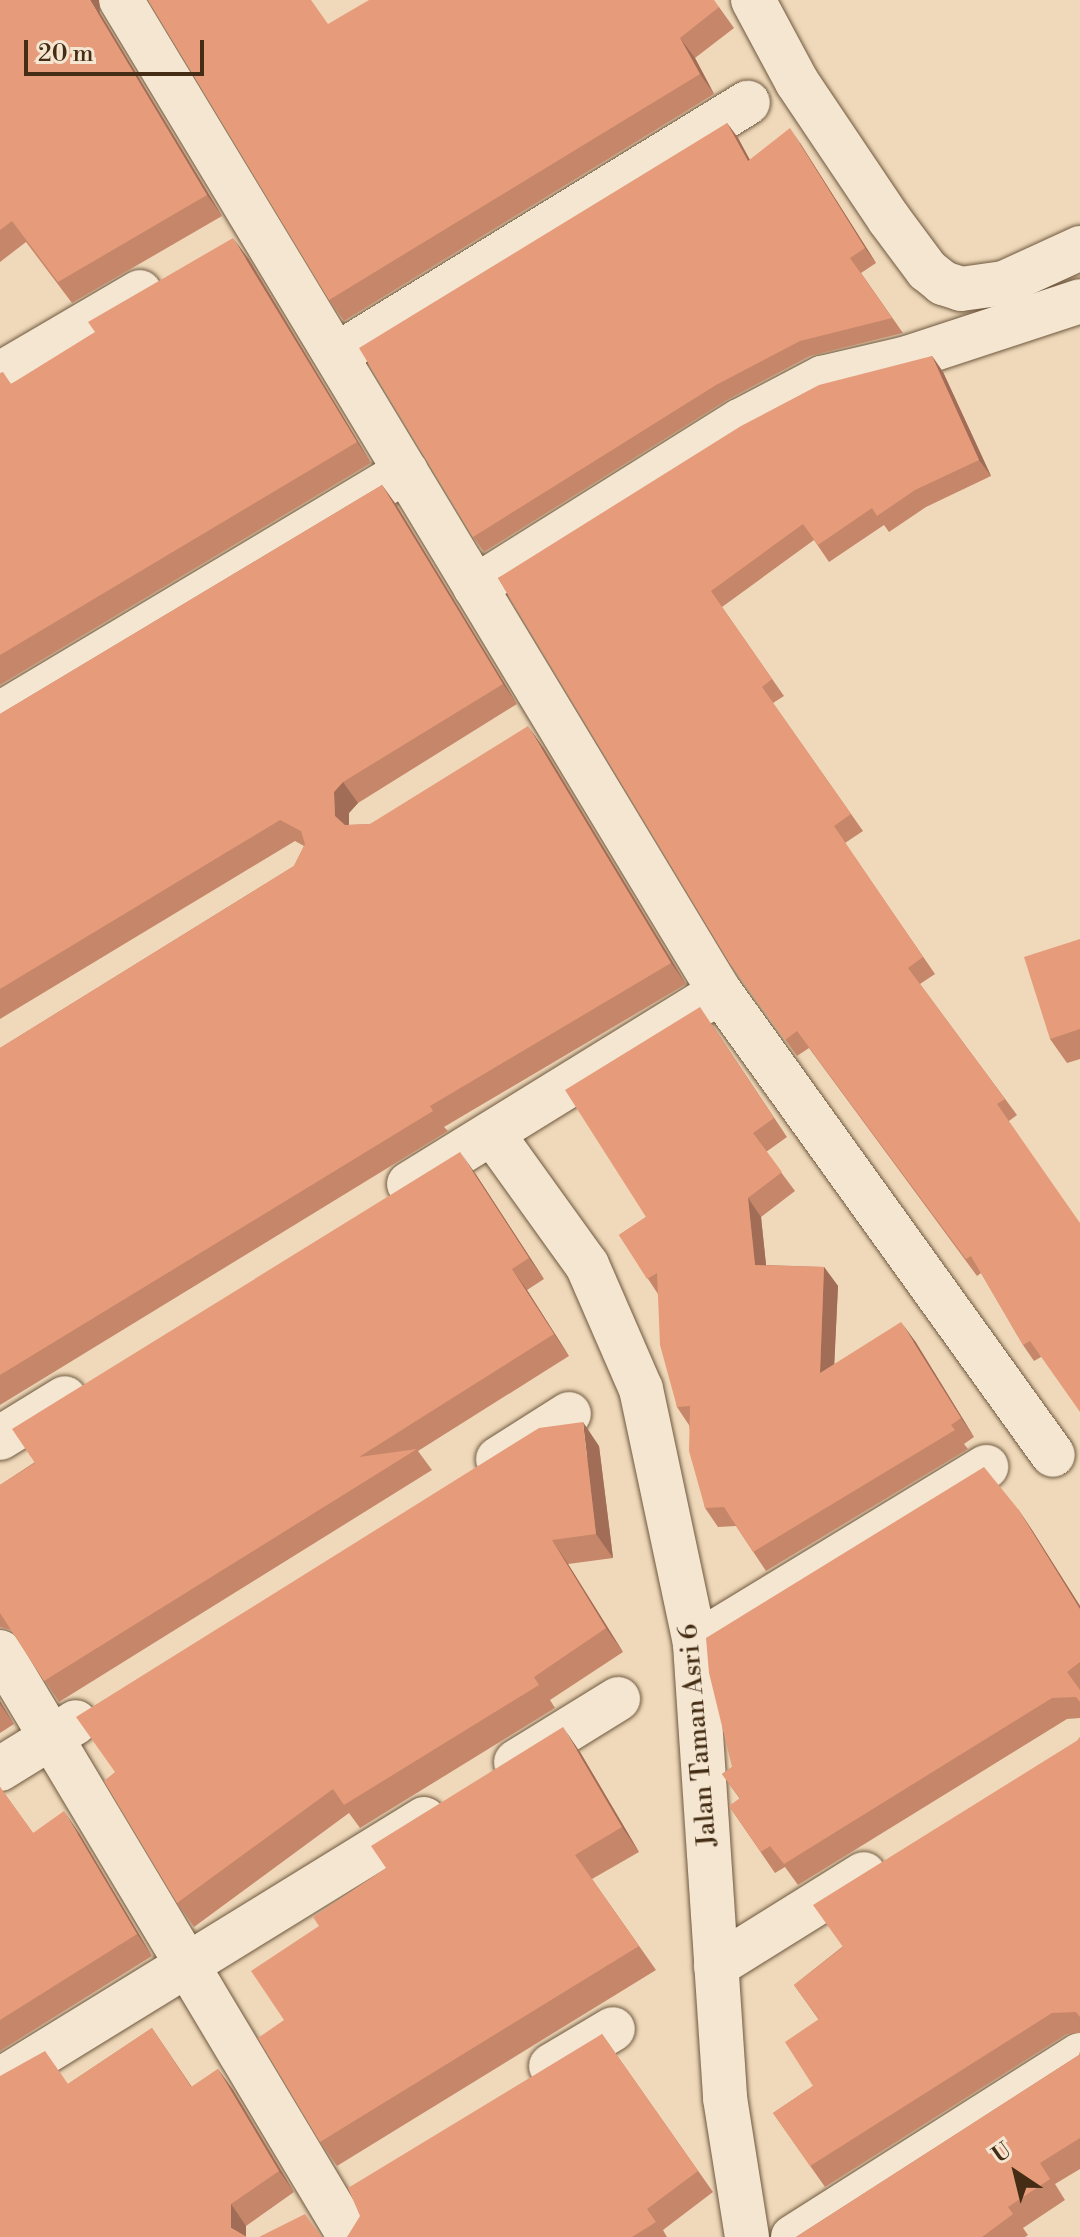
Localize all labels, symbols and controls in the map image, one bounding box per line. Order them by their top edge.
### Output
scale bar [28,24,208,74]
text: 20 m [38,39,94,69]
street label: Jalan Taman Asri 6 [674,1622,724,1848]
north arrow [976,2133,1056,2213]
text: U [987,2137,1017,2169]

